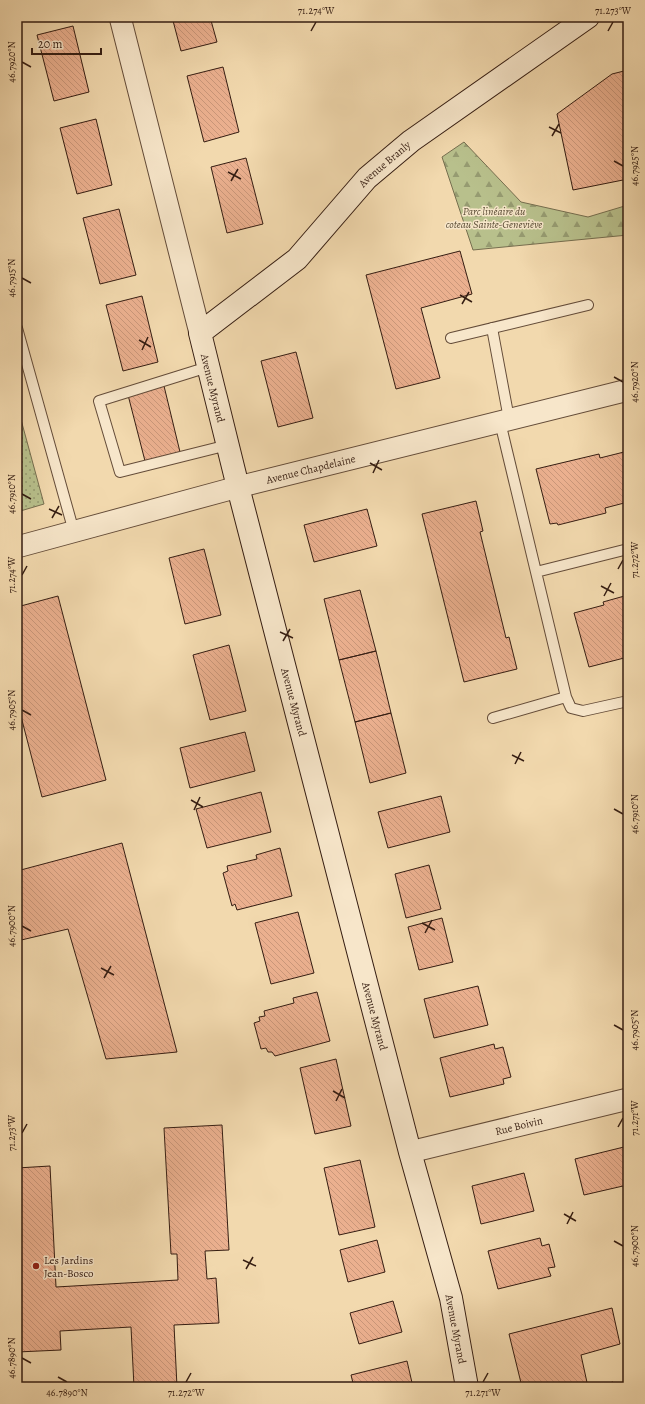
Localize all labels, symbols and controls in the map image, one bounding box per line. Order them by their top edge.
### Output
text: 71.274°W [298,4,335,17]
text: 71.273°W [595,4,632,17]
scale bar [32,30,101,56]
text: 20 m [38,36,62,52]
text: 46.7920°N [5,41,18,83]
street label: Avenue Branly [355,137,414,191]
text: 46.7925°N [628,146,641,186]
park label: Parc linéaire du coteau Sainte-Geneviève [446,204,542,232]
text: 46.7915°N [5,259,18,297]
street label: Avenue Myrand [197,351,228,424]
text: 46.7920°N [628,361,641,403]
street label: Avenue Chapdelaine [264,451,357,488]
text: 46.7910°N [5,474,18,514]
text: 71.272°W [628,541,641,578]
text: 71.274°W [5,556,18,593]
street label: Avenue Myrand [277,665,310,738]
text: 46.7905°N [5,690,18,730]
text: 46.7910°N [628,794,641,834]
text: 46.7900°N [5,905,18,947]
street label: Avenue Myrand [358,979,391,1052]
text: 46.7905°N [628,1010,641,1050]
text: 71.271°W [628,1100,641,1136]
street label: Rue Boivin [494,1113,544,1139]
text: 71.273°W [5,1114,18,1151]
text: 46.7900°N [628,1225,641,1267]
place label: Les Jardins Jean-Bosco [44,1253,94,1281]
marker: Les Jardins Jean-Bosco [31,1261,41,1271]
street label: Avenue Myrand [441,1292,470,1365]
text: 46.7890°N [5,1337,18,1379]
text: 46.7890°N [46,1386,88,1399]
text: 71.272°W [168,1386,205,1399]
text: 71.271°W [465,1386,501,1399]

